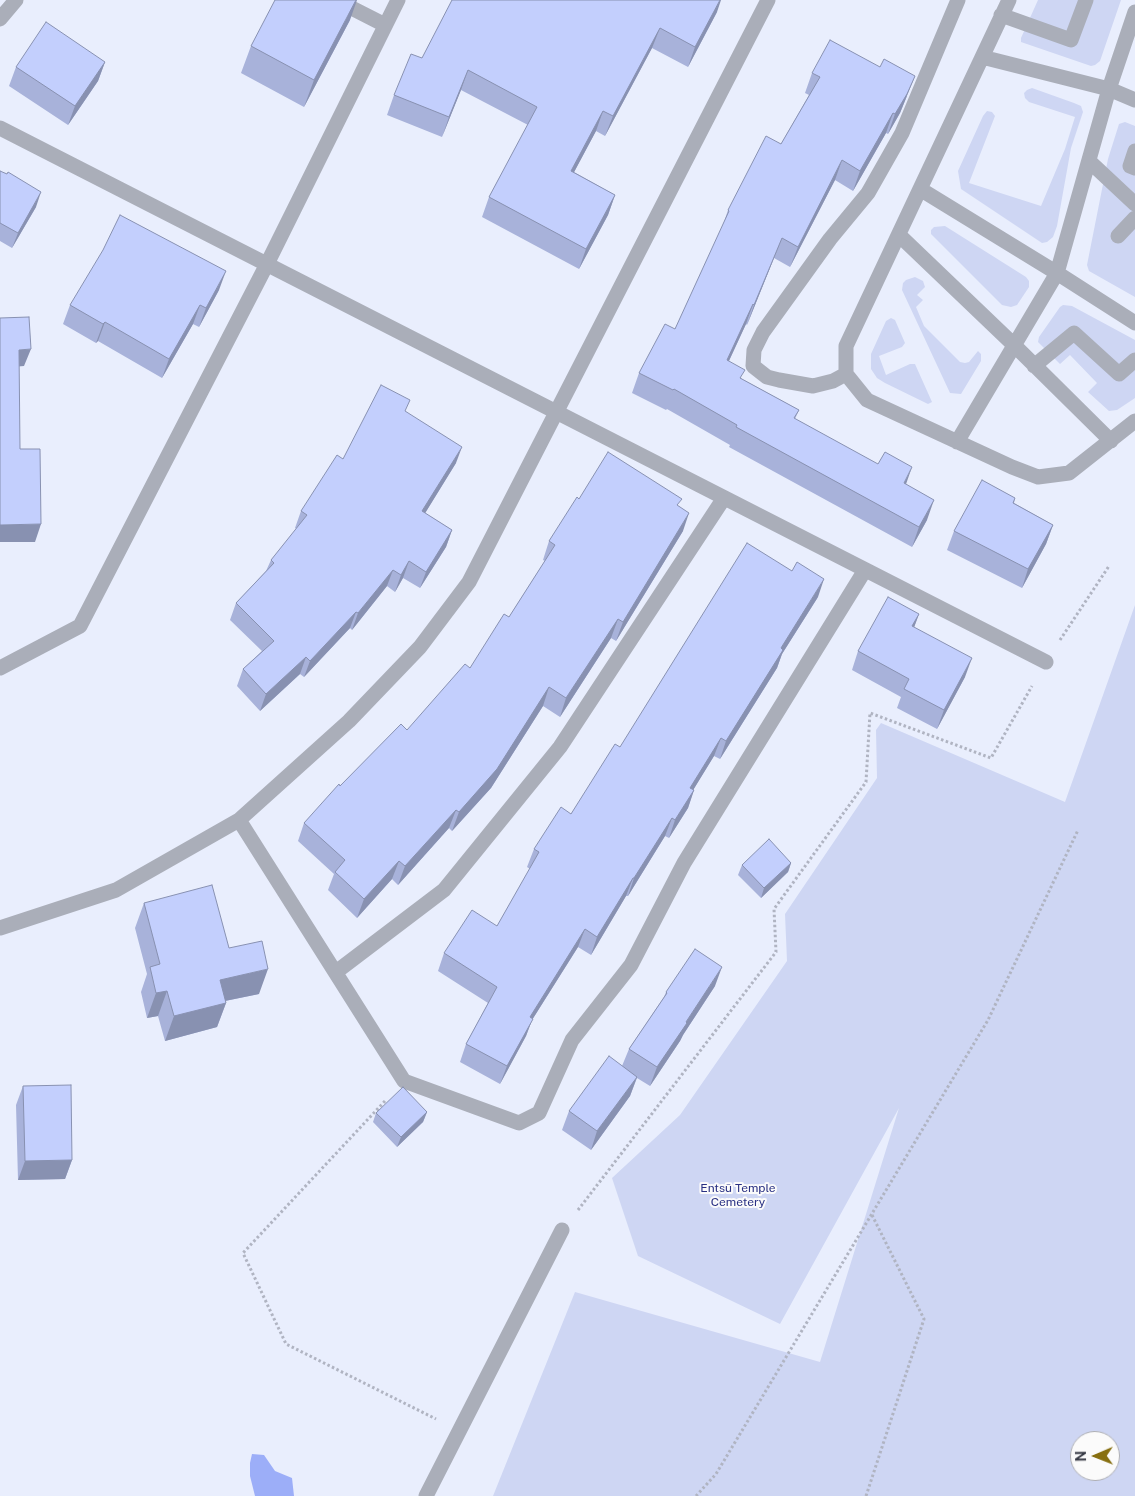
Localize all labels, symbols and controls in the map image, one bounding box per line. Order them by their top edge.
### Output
park label: Entsū Temple Cemetery [700,1181,776,1209]
north arrow [1070,1431,1120,1481]
text: N [1073,1451,1089,1462]

